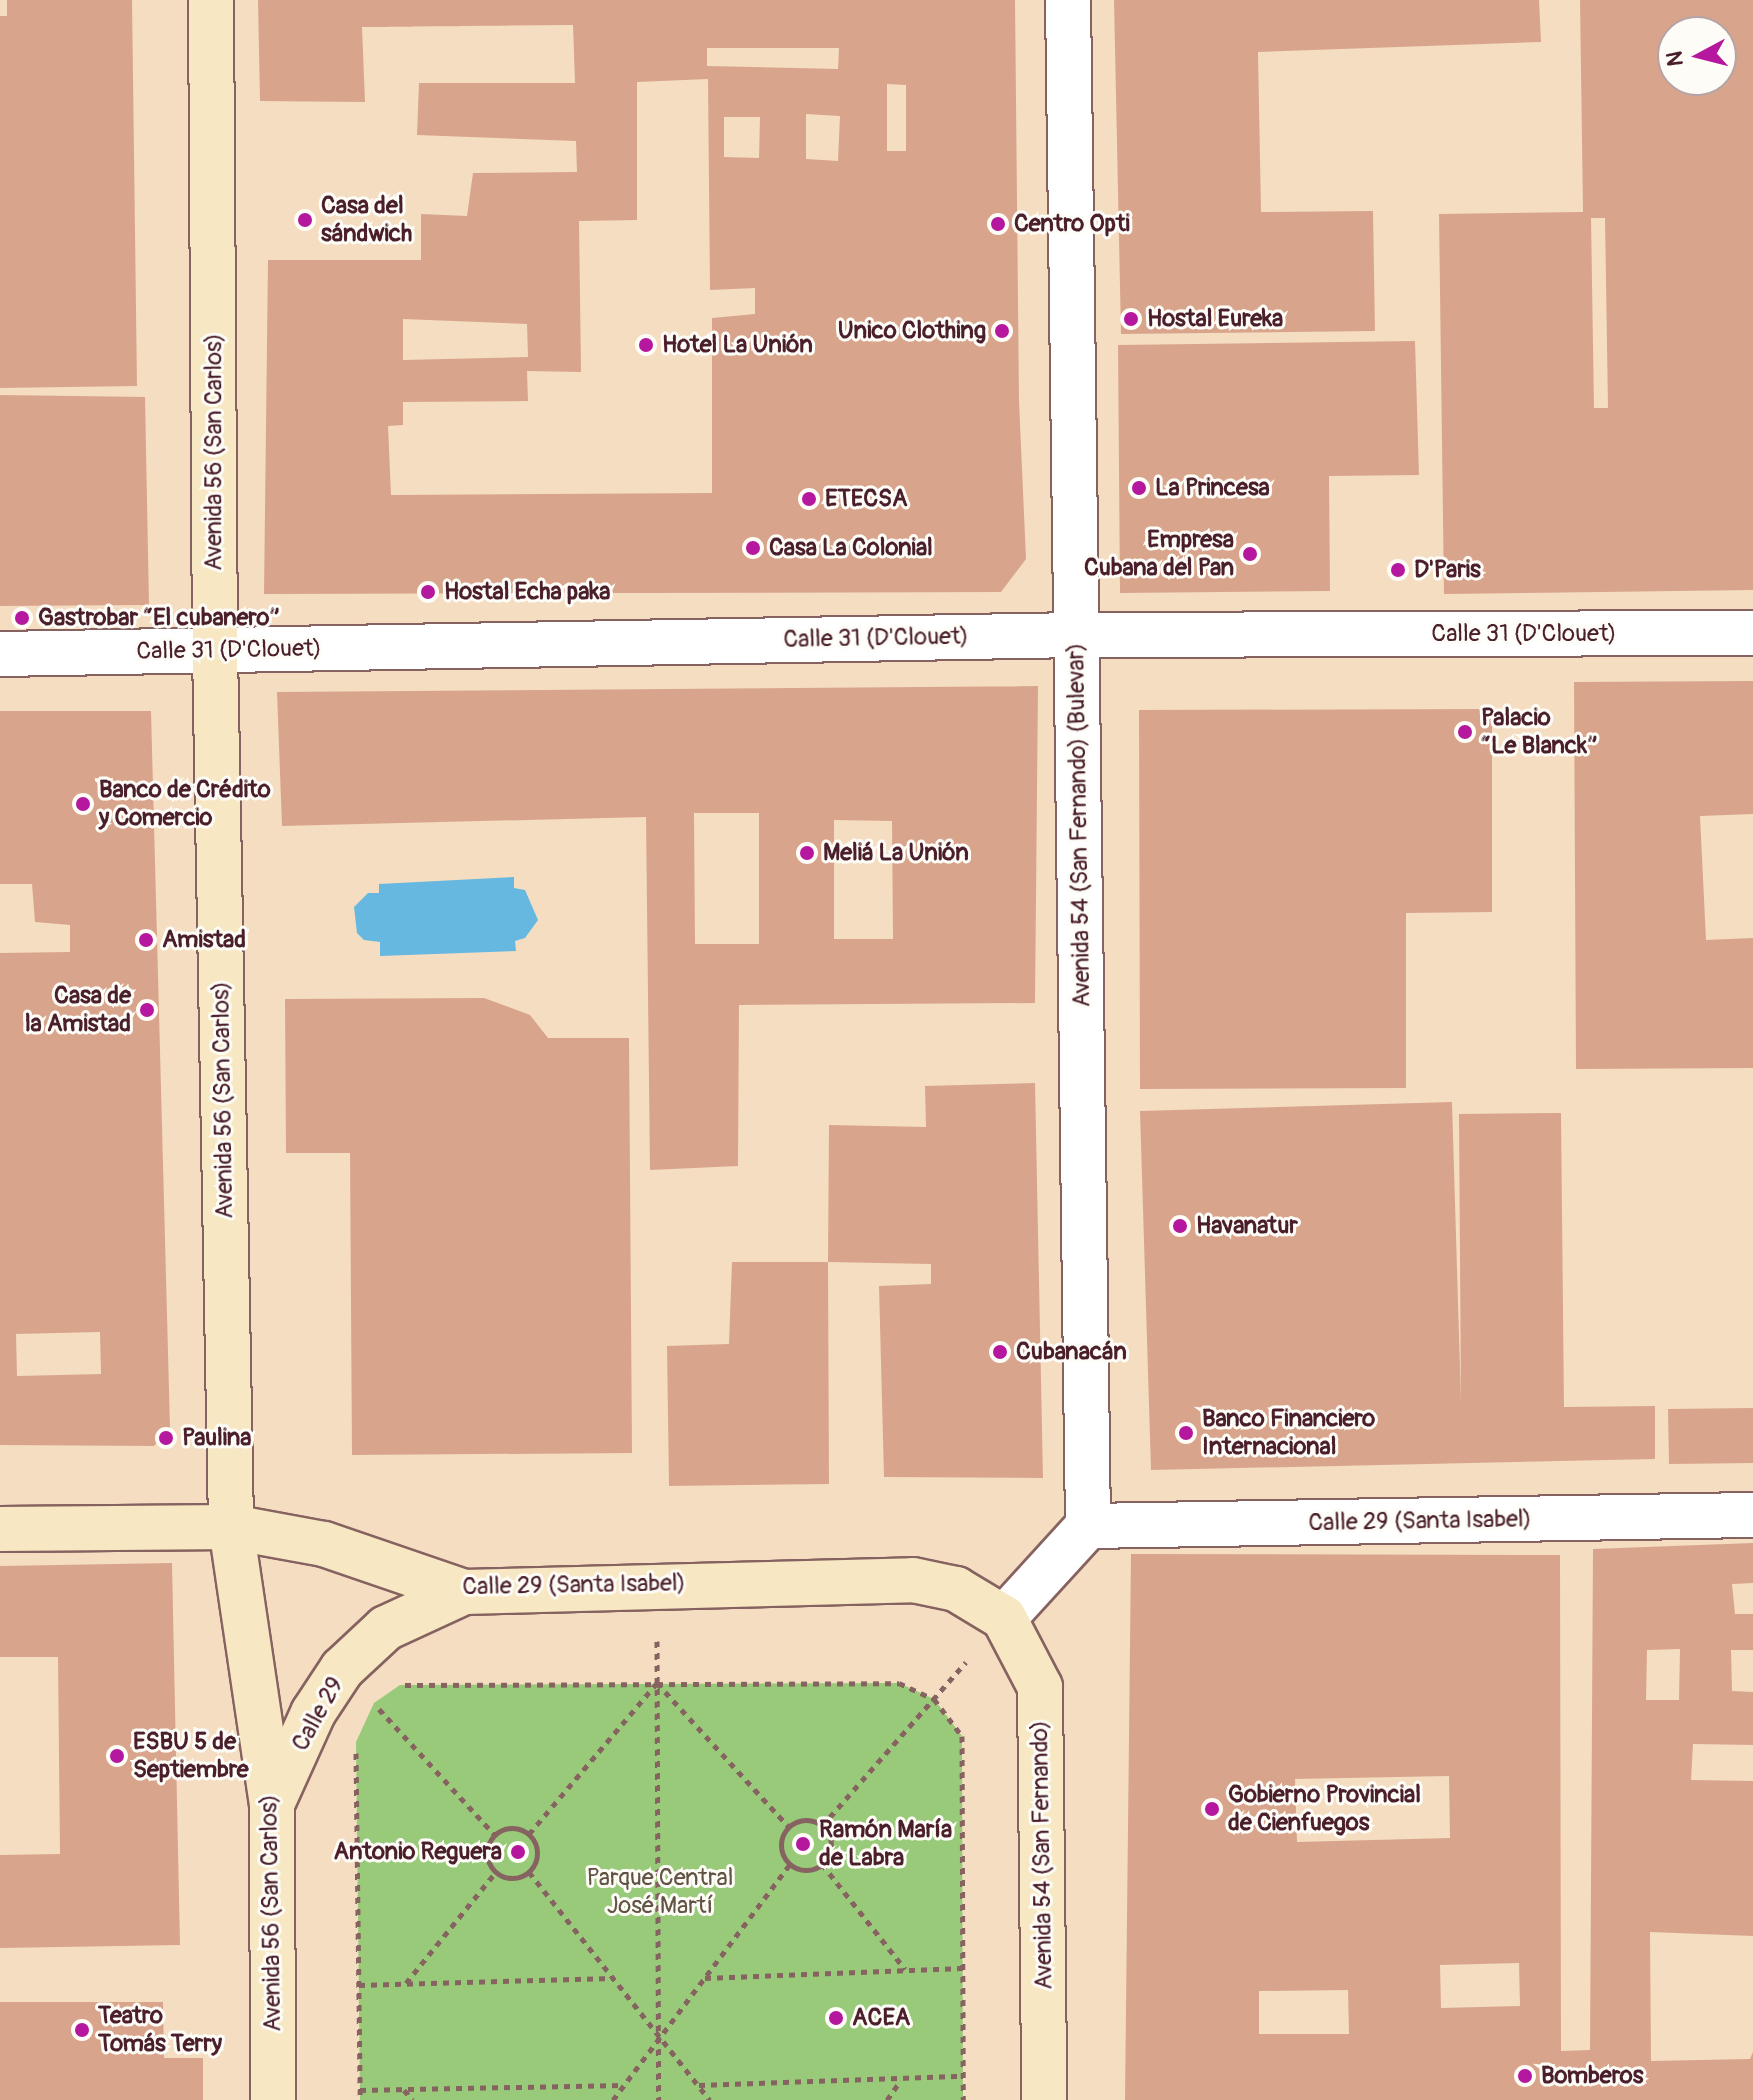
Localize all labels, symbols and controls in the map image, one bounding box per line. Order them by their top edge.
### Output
north arrow [1657,16,1737,96]
text: N [1660,50,1690,68]
place label: Casa del sándwich [321,192,412,248]
place label: Centro Opti [1014,210,1130,238]
marker: Casa del sándwich [296,211,314,229]
marker: Centro Opti [989,215,1007,233]
place label: Hostal Eureka [1147,305,1283,333]
marker: Hostal Eureka [1122,310,1140,328]
place label: Unico Clothing [838,317,986,345]
marker: Unico Clothing [993,322,1011,340]
place label: Hotel La Unión [662,331,813,359]
street label: Avenida 56 (San Carlos) [200,333,228,571]
marker: Hotel La Unión [637,336,655,354]
place label: La Princesa [1155,474,1270,502]
marker: La Princesa [1130,479,1148,497]
place label: ETECSA [825,485,908,513]
marker: ETECSA [800,490,818,508]
place label: Empresa Cubana del Pan [1084,526,1234,582]
place label: Casa La Colonial [769,534,933,562]
marker: Casa La Colonial [744,539,762,557]
marker: Empresa Cubana del Pan [1241,545,1259,563]
place label: D'Paris [1414,556,1481,584]
marker: D'Paris [1389,561,1407,579]
place label: Hostal Echa paka [444,578,611,606]
marker: Hostal Echa paka [419,583,437,601]
place label: Gastrobar “El cubanero” [38,604,280,632]
marker: Gastrobar “El cubanero” [13,609,31,627]
street label: Calle 31 (D'Clouet) [1431,620,1617,648]
street label: Calle 31 (D'Clouet) [783,622,969,654]
street label: Calle 31 (D'Clouet) [136,634,322,666]
street label: Avenida 54 (San Fernando) (Bulevar) [1061,642,1097,1008]
place label: Palacio “Le Blanck” [1481,704,1597,760]
marker: Palacio “Le Blanck” [1456,723,1474,741]
place label: Banco de Crédito y Comercio [99,776,271,832]
marker: Banco de Crédito y Comercio [74,795,92,813]
place label: Meliá La Unión [823,839,969,867]
marker: Meliá La Unión [798,844,816,862]
place label: Amistad [162,926,246,954]
marker: Amistad [137,931,155,949]
street label: Avenida 56 (San Carlos) [207,981,239,1219]
place label: Casa de la Amistad [25,982,131,1038]
marker: Casa de la Amistad [138,1001,156,1019]
place label: Havanatur [1196,1212,1298,1240]
marker: Havanatur [1171,1217,1189,1235]
place label: Cubanacán [1016,1338,1127,1366]
marker: Cubanacán [991,1343,1009,1361]
place label: Banco Financiero Internacional [1202,1405,1375,1461]
place label: Paulina [182,1424,252,1452]
marker: Banco Financiero Internacional [1177,1424,1195,1442]
marker: Paulina [157,1429,175,1447]
street label: Calle 29 (Santa Isabel) [1308,1505,1532,1537]
street label: Calle 29 (Santa Isabel) [462,1569,686,1601]
street label: Calle 29 [286,1672,350,1756]
street label: Avenida 54 (San Fernando) [1025,1720,1059,1990]
place label: ESBU 5 de Septiembre [133,1728,249,1784]
marker: ESBU 5 de Septiembre [108,1747,126,1765]
place label: Gobierno Provincial de Cienfuegos [1228,1781,1421,1837]
street label: Avenida 56 (San Carlos) [255,1794,287,2032]
marker: Gobierno Provincial de Cienfuegos [1203,1800,1221,1818]
place label: Ramón María de Labra [819,1816,952,1872]
marker: Ramón María de Labra [794,1835,812,1853]
place label: Antonio Reguera [333,1838,502,1866]
marker: Antonio Reguera [509,1843,527,1861]
park label: Parque Central José Martí [587,1864,733,1920]
place label: Teatro Tomás Terry [98,2002,222,2058]
place label: ACEA [852,2004,910,2032]
marker: ACEA [827,2009,845,2027]
marker: Teatro Tomás Terry [73,2021,91,2039]
place label: Bomberos [1541,2062,1643,2090]
marker: Bomberos [1516,2067,1534,2085]

